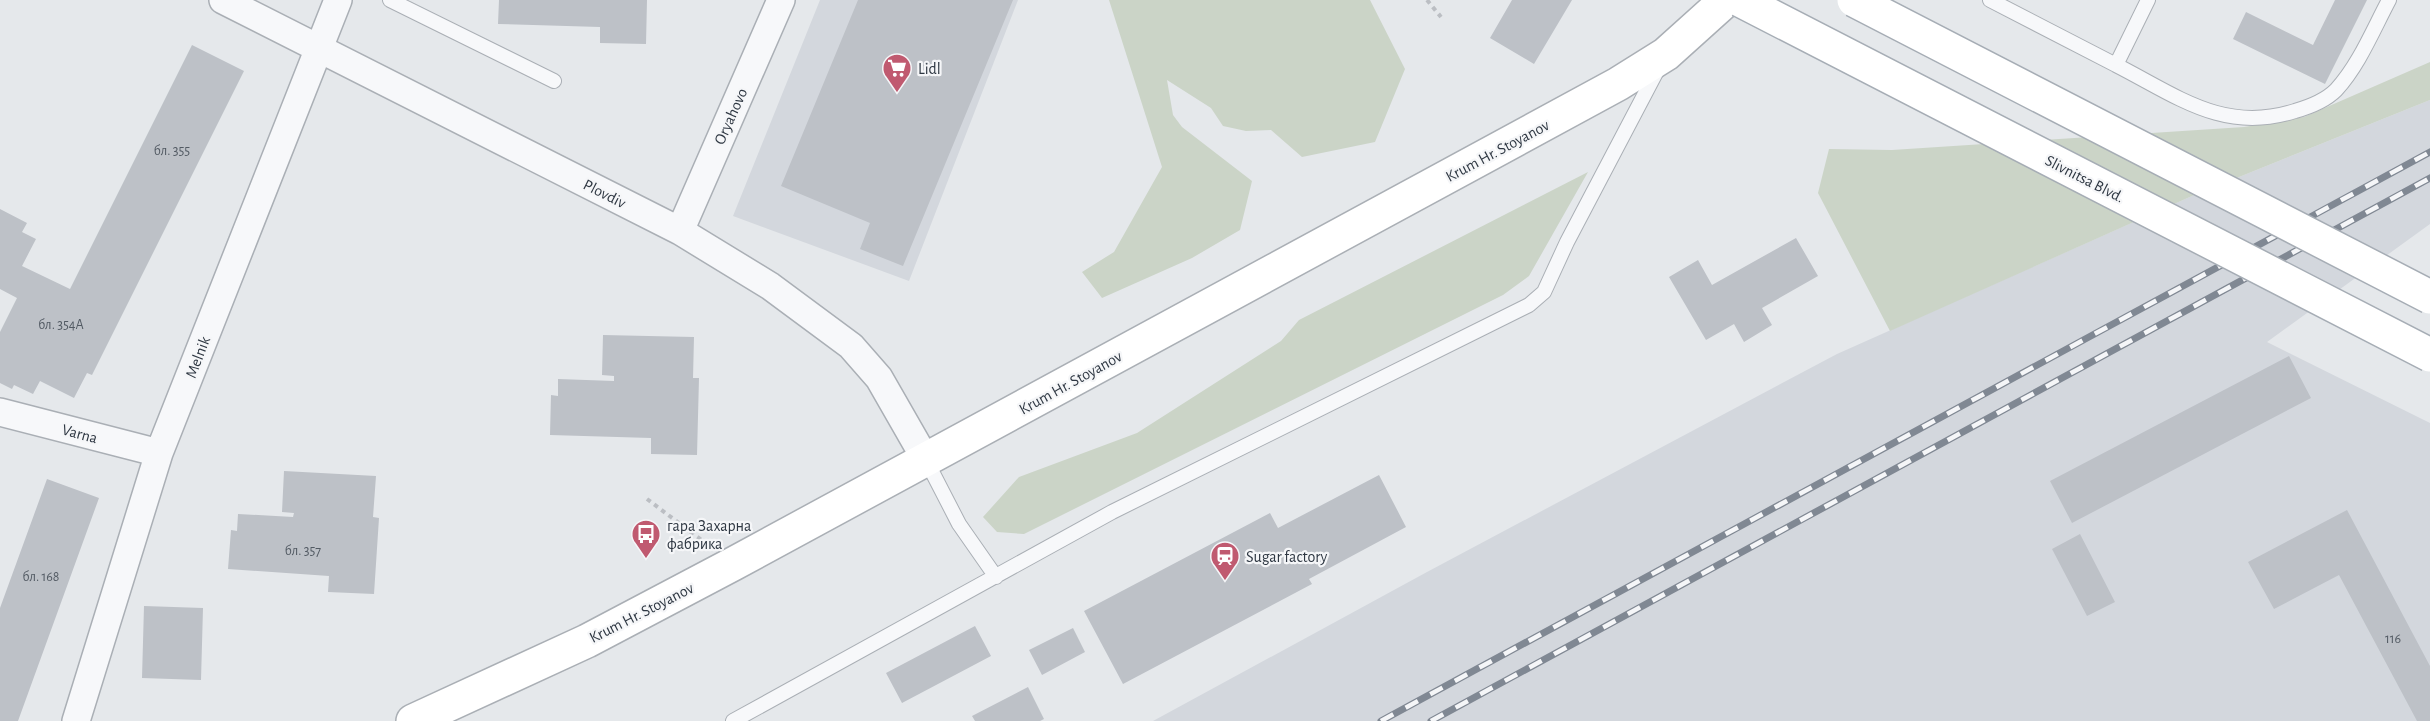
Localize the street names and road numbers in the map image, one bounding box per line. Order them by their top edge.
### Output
street label: Oryahovo [711,86,751,147]
street label: Krum Hr. Stoyanov [1443,117,1553,186]
street label: Slivnitsa Blvd. [2043,152,2127,206]
street label: Plovdiv [581,176,629,211]
street label: Melnik [183,334,213,380]
street label: Krum Hr. Stoyanov [1016,348,1125,419]
street label: Varna [60,422,99,446]
street label: Krum Hr. Stoyanov [587,580,697,647]

